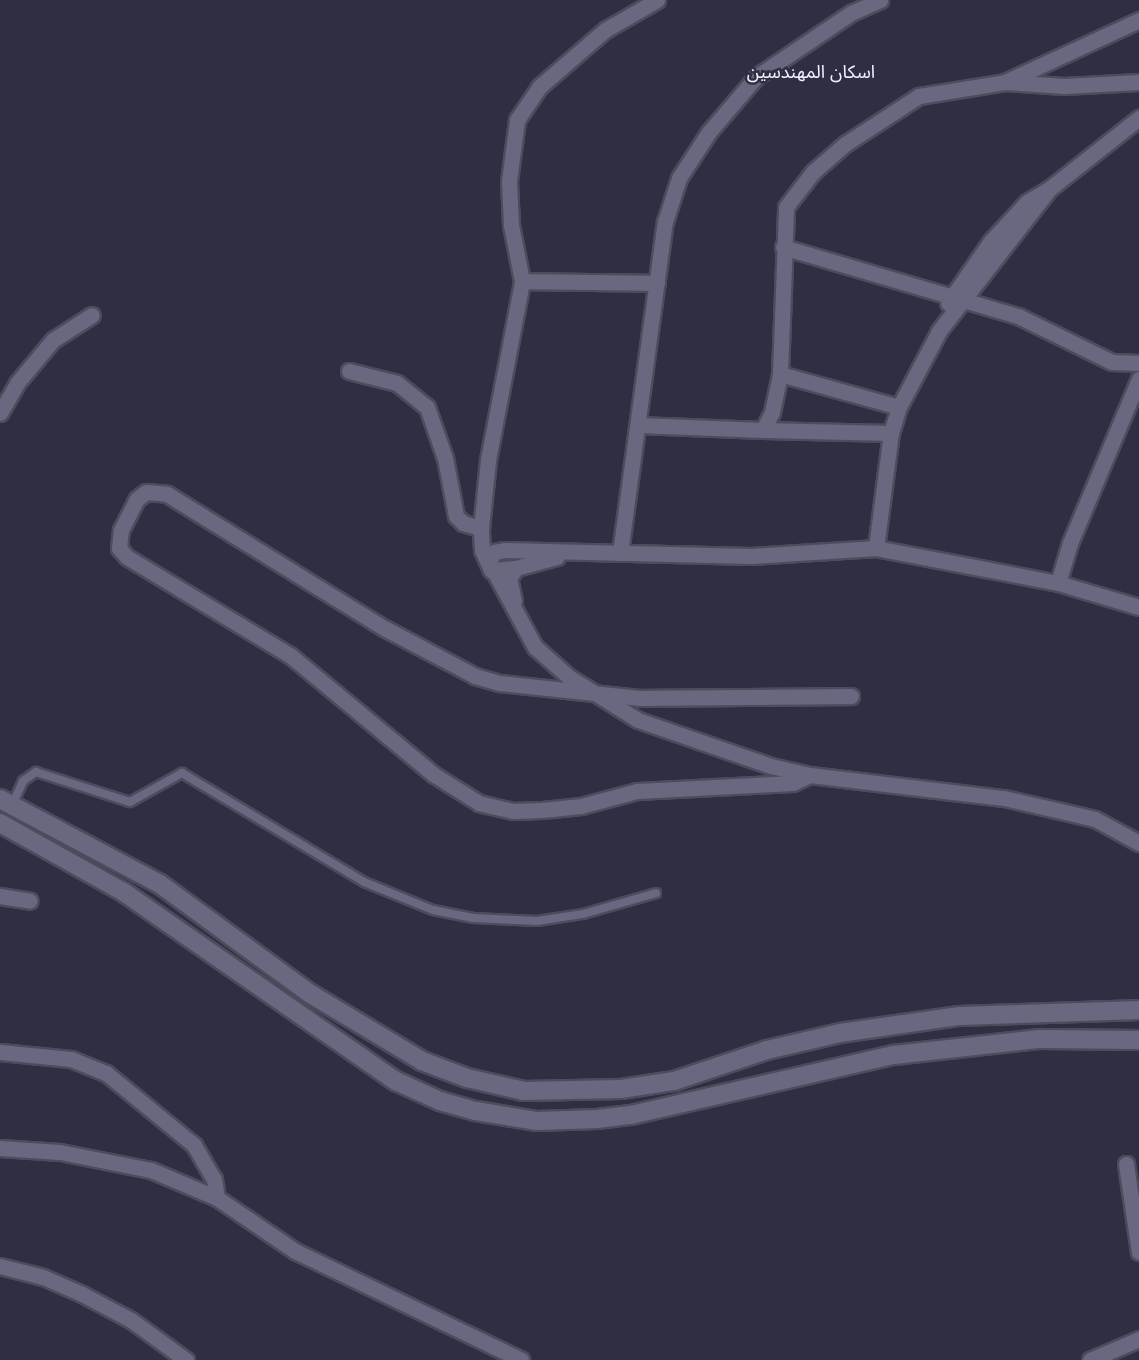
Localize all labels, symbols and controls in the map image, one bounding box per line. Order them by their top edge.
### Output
district label: اسكان المهندسين [747,61,875,83]

